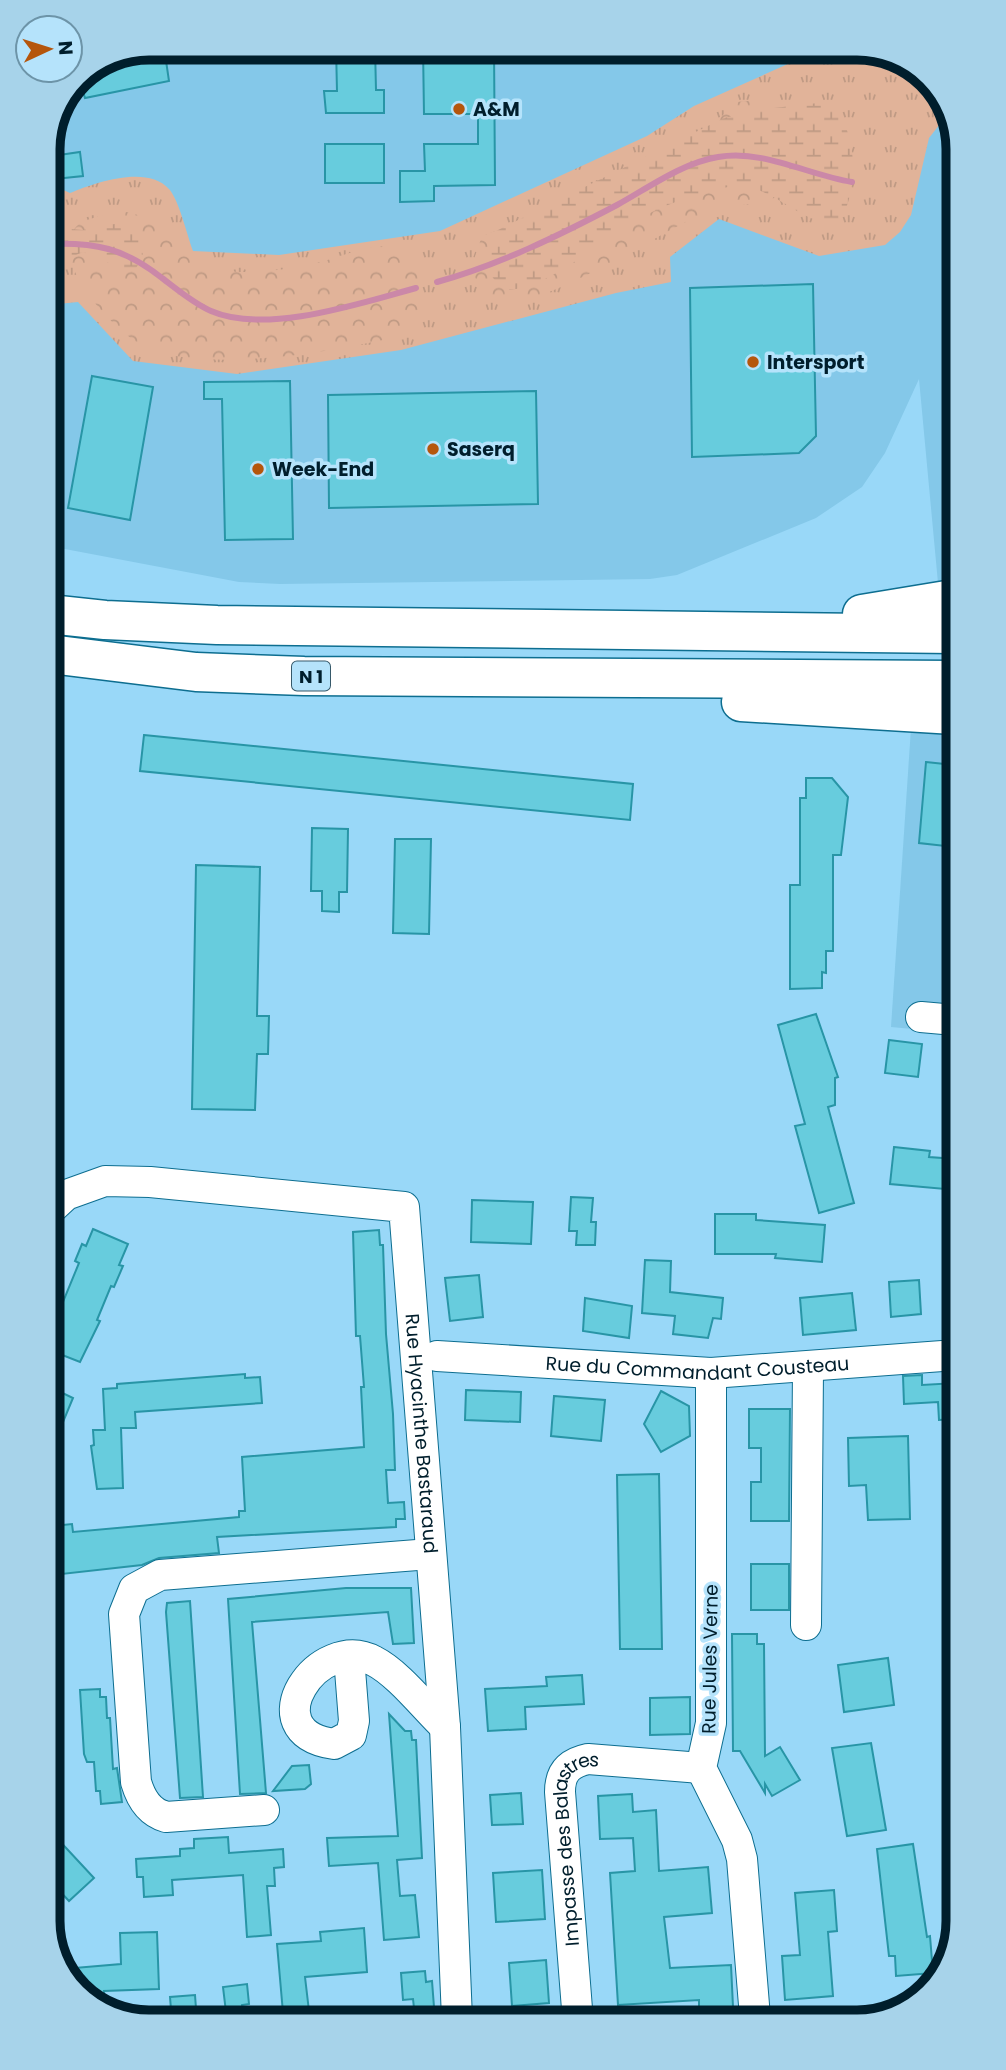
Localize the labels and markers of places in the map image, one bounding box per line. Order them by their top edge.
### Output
place label: A&M [473,96,520,123]
marker: A&M [451,101,467,117]
place label: Intersport [767,349,865,376]
marker: Intersport [745,354,761,370]
place label: Saserq [447,436,515,463]
marker: Saserq [425,441,441,457]
place label: Week-End [272,456,374,483]
marker: Week-End [250,461,266,477]

